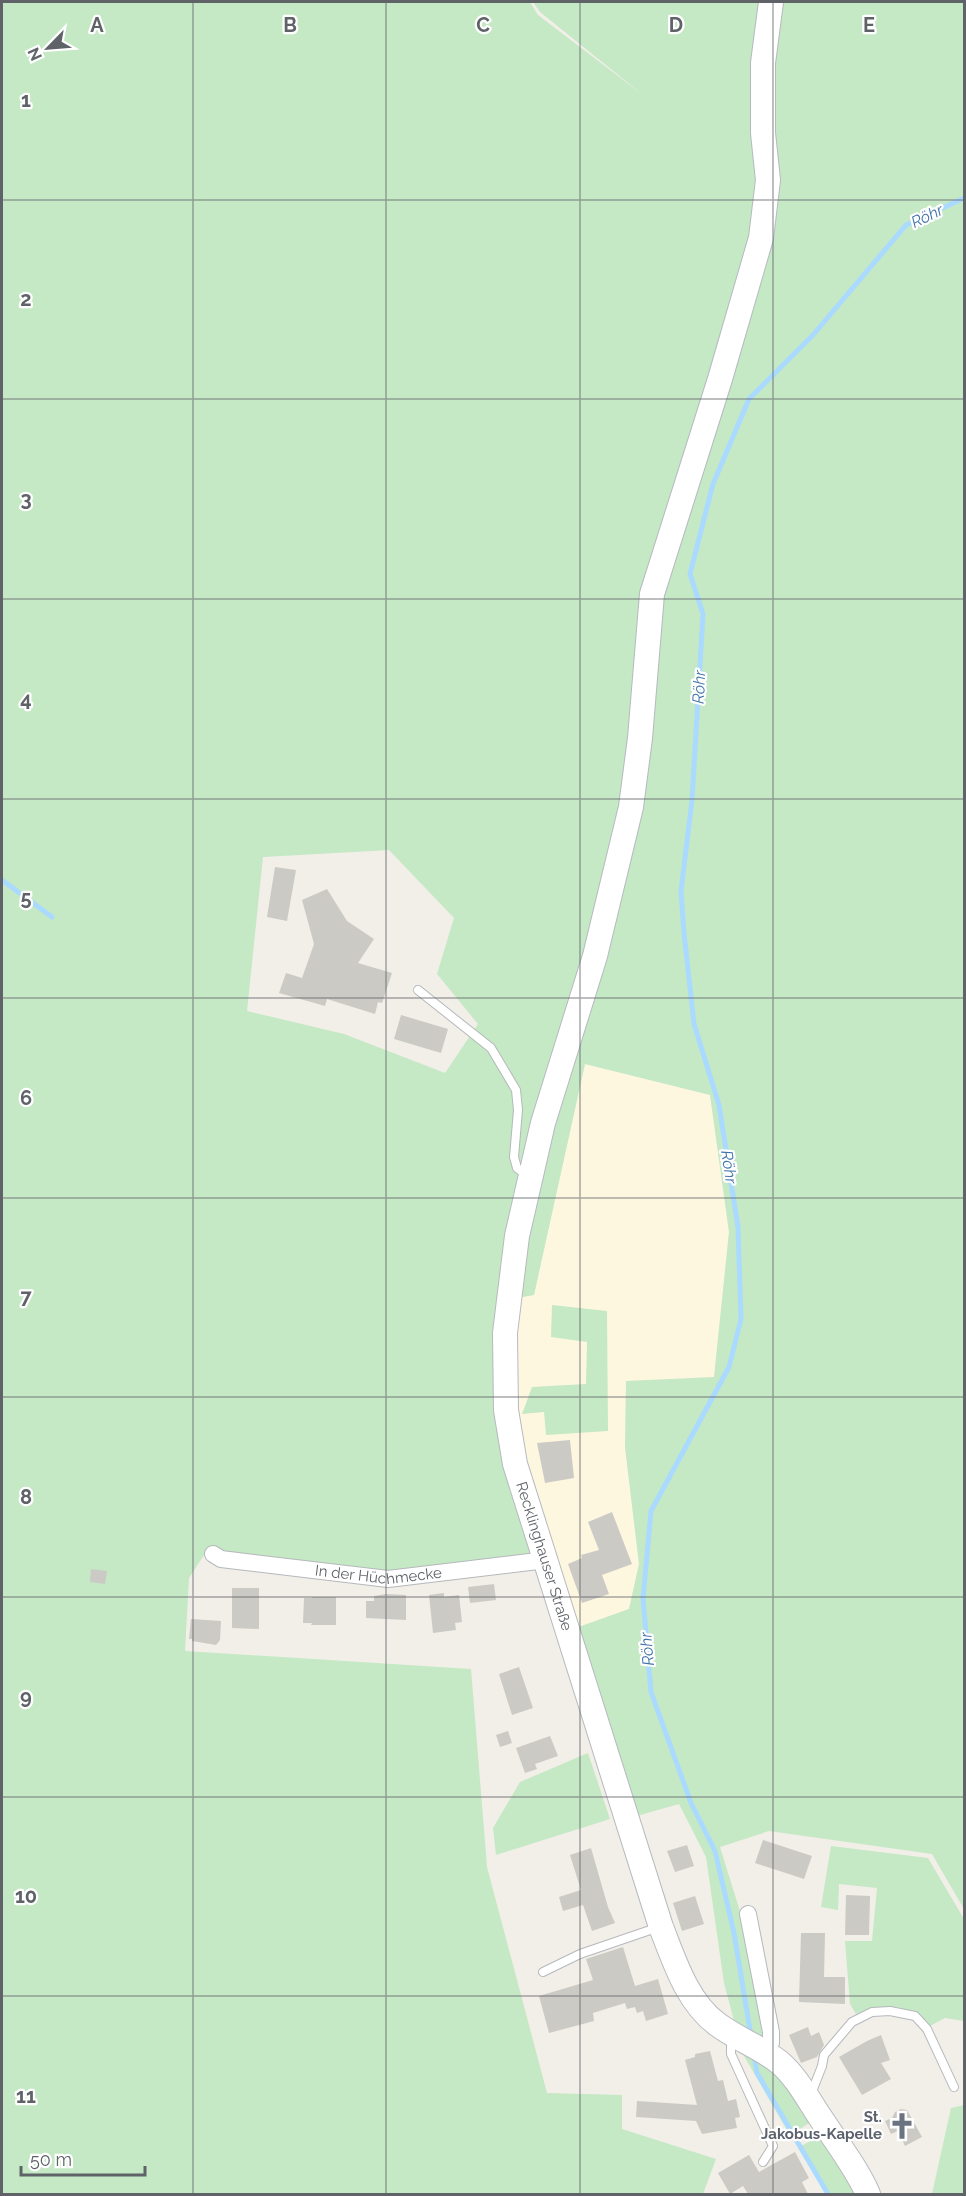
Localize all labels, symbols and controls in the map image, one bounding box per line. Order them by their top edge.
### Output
text: A [90,13,104,37]
text: B [283,13,297,37]
text: C [476,13,490,37]
text: D [669,13,683,37]
text: E [863,13,875,37]
north arrow [18,18,78,78]
text: N [24,45,46,64]
text: 1 [21,88,31,112]
water label: Röhr [908,200,947,232]
text: 2 [20,287,32,311]
text: 3 [20,487,32,511]
water label: Röhr [689,669,709,704]
text: 4 [20,687,32,711]
text: 5 [20,886,32,910]
text: 6 [20,1086,32,1110]
water label: Röhr [717,1149,741,1185]
text: 7 [20,1285,32,1309]
street label: Recklinghauser Straße [512,1480,576,1633]
text: 8 [20,1485,32,1509]
street label: In der Hüchmecke [314,1561,443,1588]
water label: Röhr [636,1631,658,1666]
text: 9 [20,1685,32,1709]
text: 10 [15,1884,37,1908]
text: 11 [16,2084,36,2108]
place label: St. Jakobus-Kapelle [761,2108,882,2143]
church icon: St. Jakobus-Kapelle [887,2111,917,2141]
scale bar [21,2139,146,2177]
text: 50 m [30,2149,72,2170]

